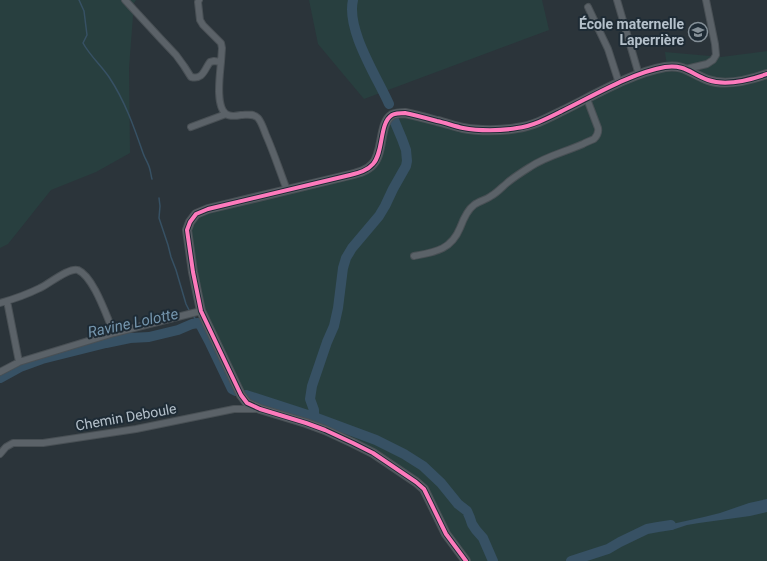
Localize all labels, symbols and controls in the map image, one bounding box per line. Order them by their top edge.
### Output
place label: École maternelle Laperrière [579,15,684,48]
school or university icon: École maternelle Laperrière [687,21,709,43]
water label: Ravine Lolotte [86,305,180,341]
street label: Chemin Deboule [74,400,178,434]

